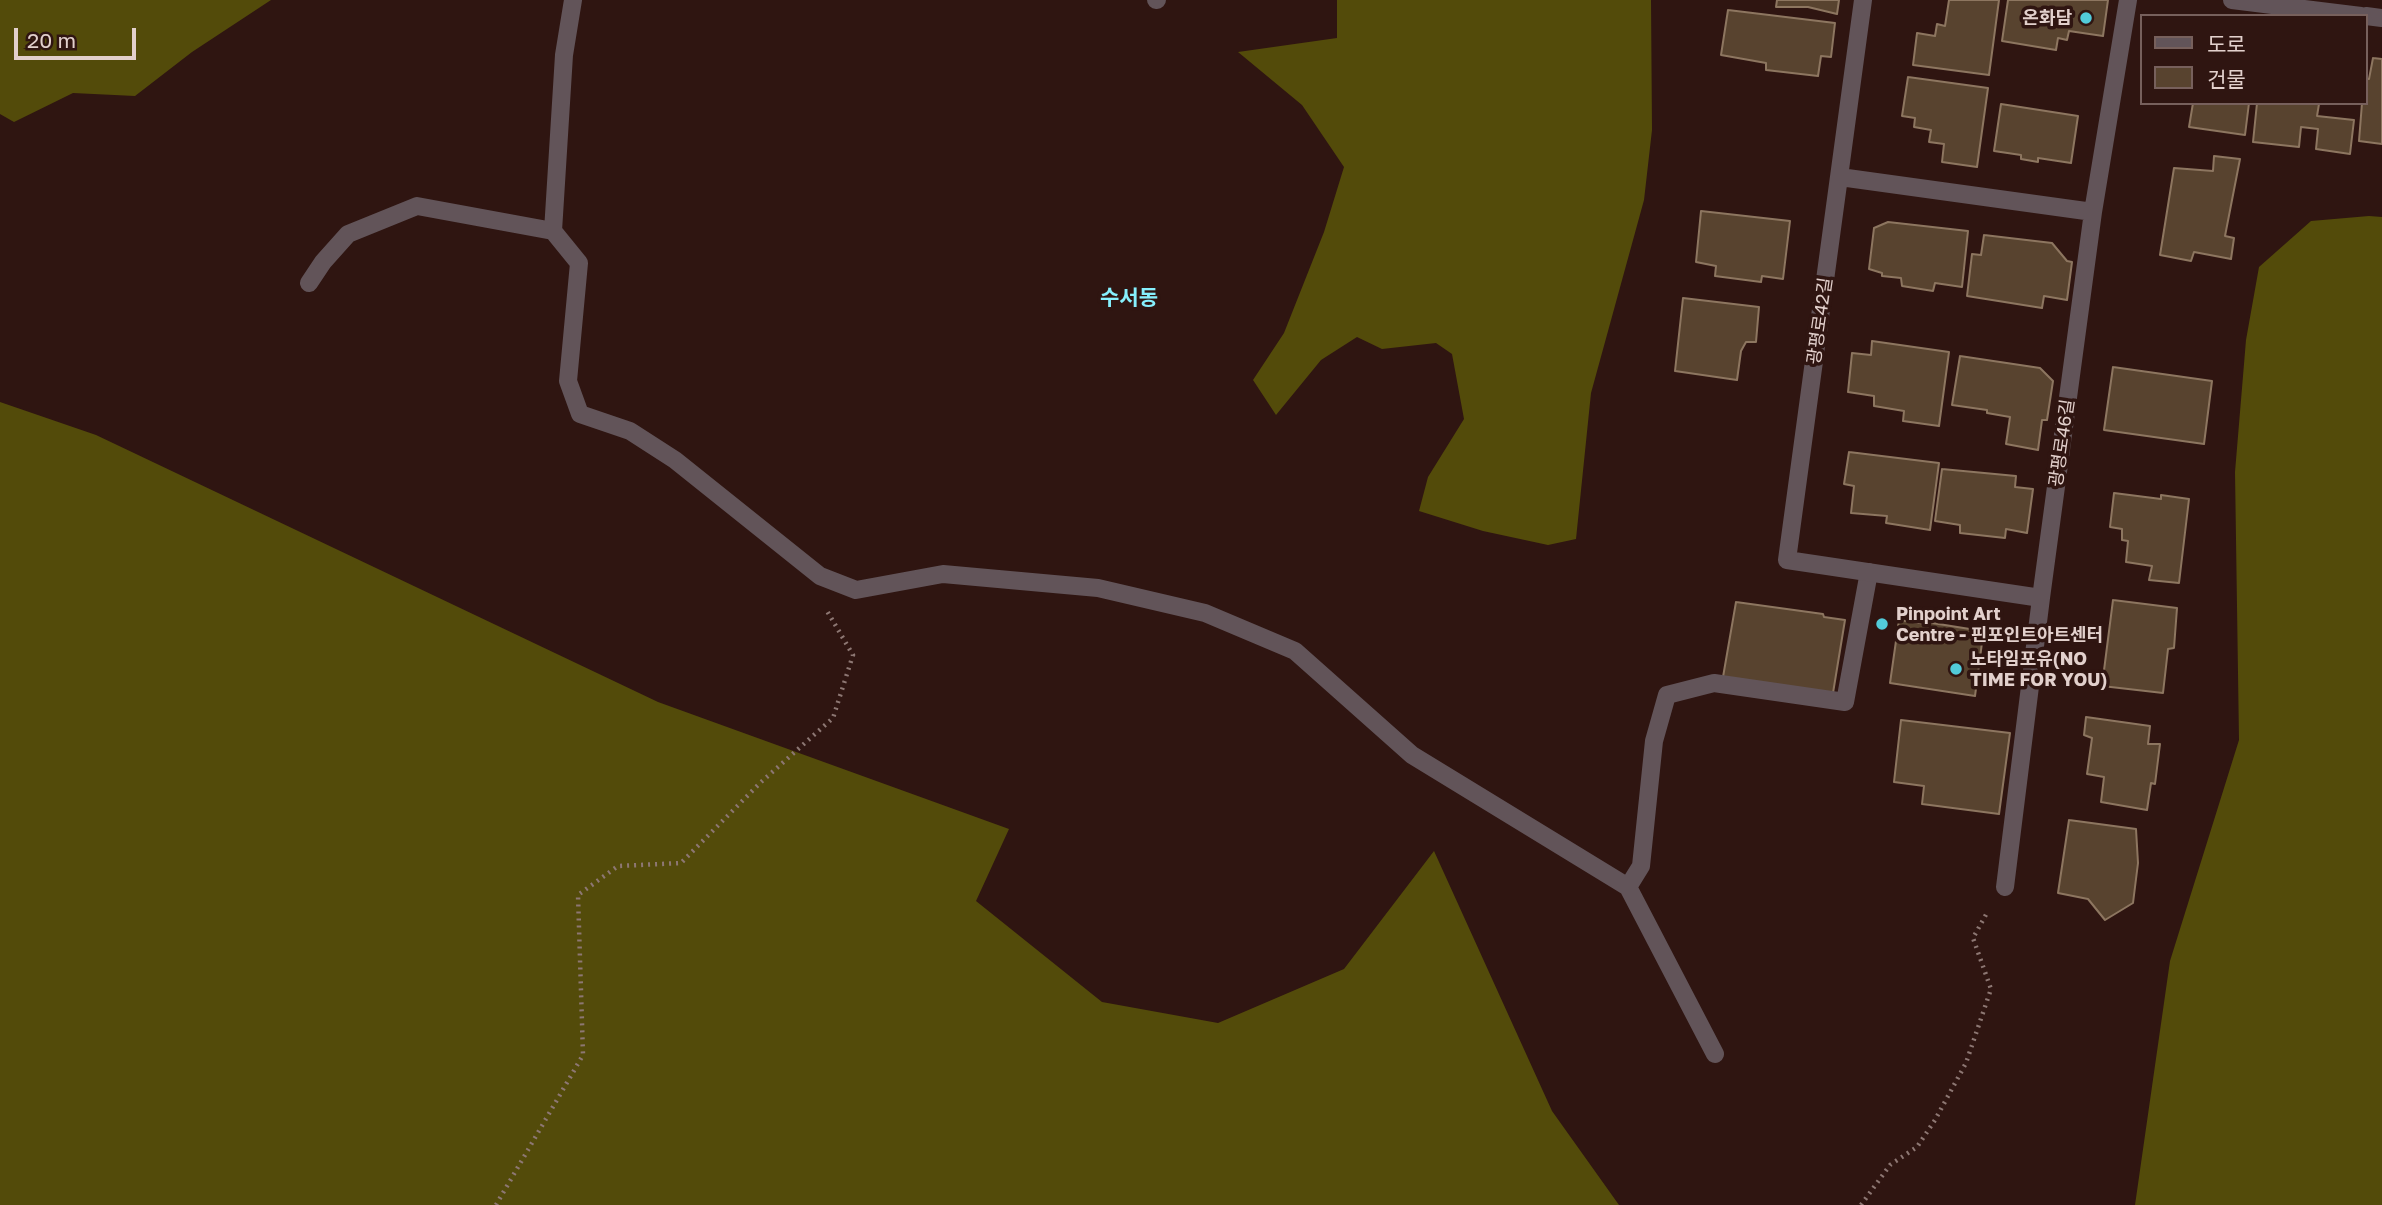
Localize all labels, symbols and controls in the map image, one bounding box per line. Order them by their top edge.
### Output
place label: 온화담 [2022,7,2072,29]
marker: 온화담 [2078,10,2094,26]
scale bar [18,14,140,58]
legend [2140,14,2368,105]
text: 20 m [27,27,76,53]
text: 도로 [2207,31,2246,57]
text: 건물 [2207,66,2246,92]
street label: 광평로42길 [1803,276,1837,366]
district label: 수서동 [1100,285,1158,311]
street label: 광평로46길 [2045,398,2079,488]
place label: Pinpoint Art Centre - 핀포인트아트센터 [1896,603,2103,646]
marker: Pinpoint Art Centre - 핀포인트아트센터 [1874,616,1890,632]
place label: 노타임포유(NO TIME FOR YOU) [1970,648,2107,690]
marker: 노타임포유(NO TIME FOR YOU) [1948,661,1964,677]

